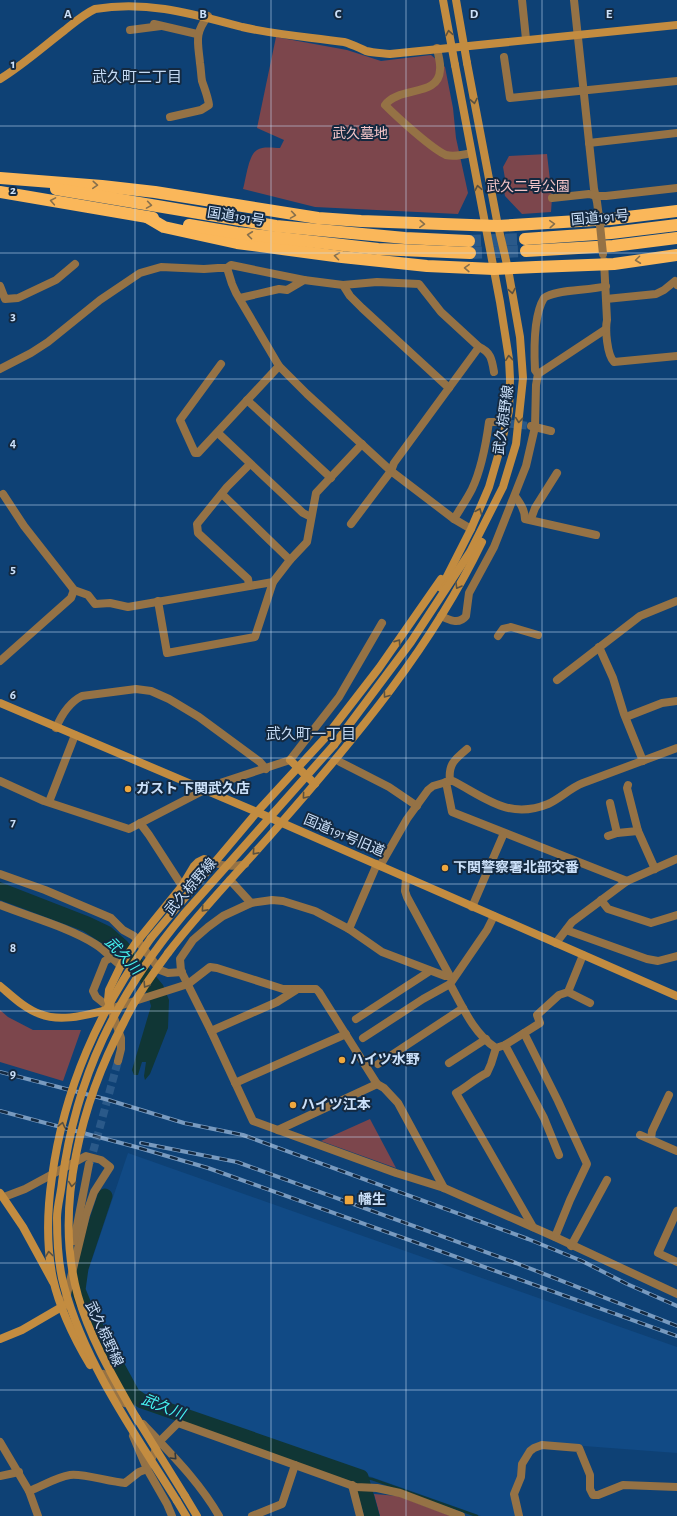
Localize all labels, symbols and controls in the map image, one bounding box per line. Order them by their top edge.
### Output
text: A [64,8,72,21]
text: B [199,8,207,21]
text: C [335,8,342,21]
text: D [470,8,479,21]
text: E [606,8,613,21]
one-way arrow [445,30,454,36]
text: 1 [11,58,15,71]
district label: 武久町二丁目 [92,69,182,85]
one-way arrow [470,98,478,104]
park label: 武久墓地 [332,126,388,141]
park label: 武久二号公園 [486,179,570,194]
one-way arrow [92,181,98,190]
text: 2 [10,184,16,197]
one-way arrow [474,185,482,191]
one-way arrow [50,197,56,206]
one-way arrow [146,200,152,208]
street label: 国道191号 [206,205,266,228]
street label: 国道191号 [570,207,630,228]
one-way arrow [289,210,296,218]
one-way arrow [419,219,425,228]
one-way arrow [549,219,555,228]
one-way arrow [247,230,253,239]
one-way arrow [334,252,340,261]
one-way arrow [635,256,641,265]
one-way arrow [464,263,470,272]
one-way arrow [507,288,516,295]
text: 3 [10,310,16,323]
one-way arrow [504,355,513,361]
street label: 武久椋野線 [491,384,516,456]
one-way arrow [515,417,524,423]
text: 4 [10,437,17,450]
one-way arrow [474,508,482,516]
text: 5 [10,563,16,576]
one-way arrow [456,582,463,589]
one-way arrow [393,639,400,646]
text: 6 [10,689,16,702]
one-way arrow [384,690,391,697]
district label: 武久町一丁目 [266,726,356,742]
place label: ガスト 下関武久店 [136,781,250,796]
marker: ガスト 下関武久店 [123,784,133,794]
one-way arrow [302,791,309,798]
street label: 国道191号旧道 [302,812,387,859]
text: 7 [10,816,16,829]
one-way arrow [253,847,260,855]
street label: 武久椋野線 [162,855,219,918]
place label: 下関警察署北部交番 [453,860,579,875]
marker: 下関警察署北部交番 [440,863,450,873]
one-way arrow [202,905,209,912]
water label: 武久川 [102,934,146,979]
text: 8 [10,942,16,955]
one-way arrow [143,981,150,988]
place label: ハイツ水野 [350,1052,420,1067]
marker: ハイツ水野 [337,1055,347,1065]
text: 9 [10,1068,16,1081]
place label: ハイツ江本 [301,1097,371,1112]
marker: ハイツ江本 [288,1100,298,1110]
one-way arrow [57,1122,65,1128]
one-way arrow [68,1181,77,1187]
place label: 幡生 [358,1192,386,1207]
marker: 幡生 [343,1194,355,1206]
one-way arrow [45,1250,54,1257]
street label: 武久椋野線 [83,1299,126,1369]
water label: 武久川 [139,1391,189,1423]
one-way arrow [169,1452,176,1459]

